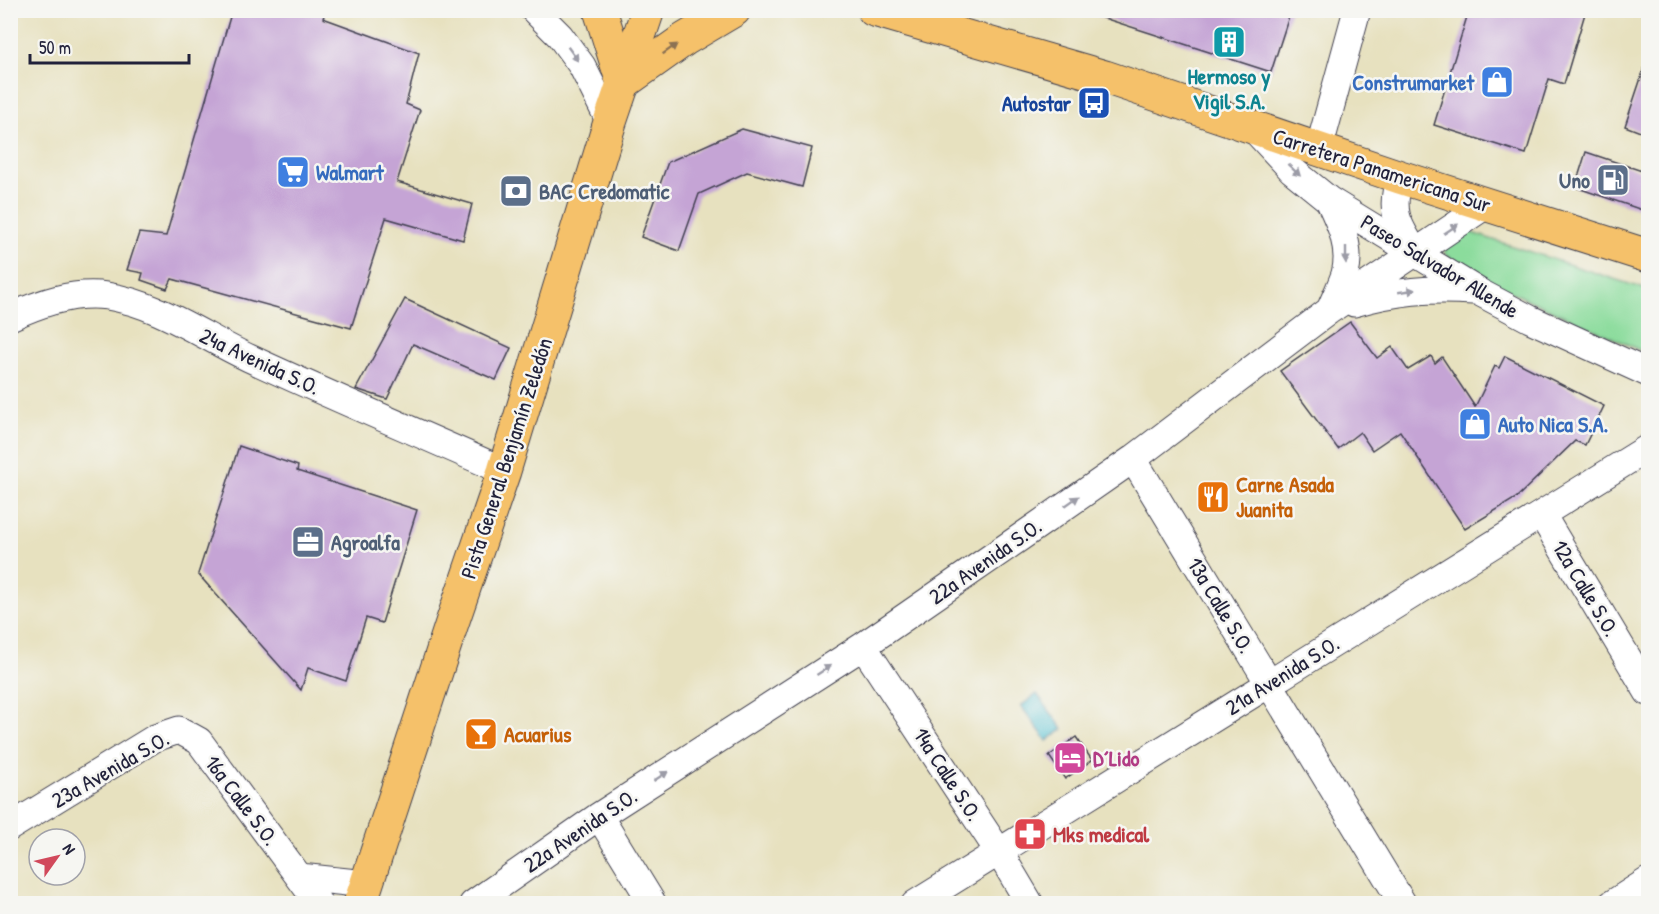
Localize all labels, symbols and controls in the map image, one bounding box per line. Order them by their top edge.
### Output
building icon: Hermoso y Vigil S.A. [1211,24,1247,60]
scale bar [30,27,189,65]
text: 50 m [39,35,71,60]
one-way arrow [662,43,678,55]
one-way arrow [567,45,579,61]
place label: Hermoso y Vigil S.A. [1187,61,1271,117]
shop icon: Construmarket [1479,64,1515,100]
place label: Construmarket [1352,67,1475,97]
bus stop icon: Autostar [1076,85,1112,121]
place label: Autostar [1002,88,1072,118]
street label: Carretera Panamericana Sur [1269,121,1496,220]
supermarket icon: Walmart [275,154,311,190]
place label: Walmart [316,157,385,187]
fuel station icon: Uno [1595,162,1631,198]
one-way arrow [1286,163,1301,177]
place label: Uno [1559,165,1590,195]
bank icon: BAC Credomatic [498,173,534,209]
place label: BAC Credomatic [539,176,670,206]
street label: Paseo Salvador Allende [1355,207,1525,325]
one-way arrow [1442,223,1458,235]
one-way arrow [1341,245,1351,264]
one-way arrow [1397,286,1416,296]
street label: 24a Avenida S.O. [195,320,325,402]
street label: Pista General Benjamín Zeledón [453,334,559,582]
shop icon: Auto Nica S.A. [1457,406,1493,442]
place label: Auto Nica S.A. [1498,409,1608,439]
place label: Carne Asada Juanita [1236,469,1334,524]
restaurant icon: Carne Asada Juanita [1195,479,1231,515]
one-way arrow [1064,495,1080,507]
street label: 22a Avenida S.O. [923,511,1047,611]
office icon: Agroalfa [290,524,326,560]
place label: Agroalfa [331,527,400,558]
street label: 12a Calle S.O. [1545,534,1627,642]
street label: 13a Calle S.O. [1181,551,1261,659]
street label: 21a Avenida S.O. [1219,628,1345,722]
one-way arrow [816,665,833,676]
bar icon: Acuarius [463,716,499,752]
place label: Acuarius [504,719,572,749]
street label: 14a Calle S.O. [907,722,989,826]
street label: 23a Avenida S.O. [46,723,174,815]
hotel icon: D´Lido [1052,740,1088,776]
place label: D´Lido [1093,743,1140,773]
street label: 16a Calle S.O. [198,749,286,851]
one-way arrow [652,770,668,782]
street label: 22a Avenida S.O. [517,781,643,879]
pharmacy icon: Mks medical [1012,816,1048,852]
place label: Mks medical [1053,819,1150,849]
north arrow [27,827,87,887]
text: N [58,839,81,859]

